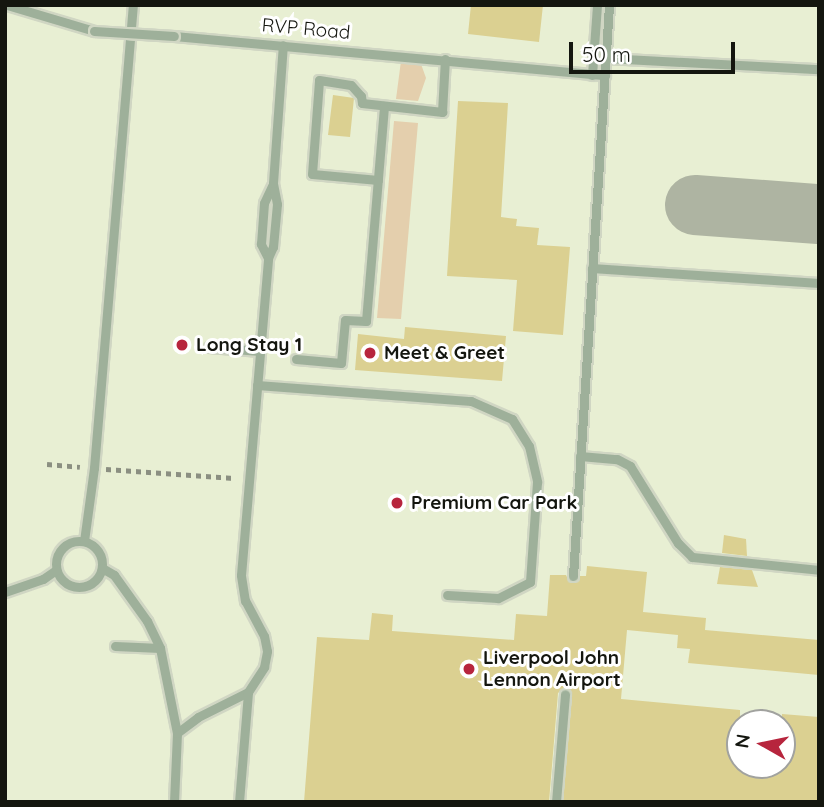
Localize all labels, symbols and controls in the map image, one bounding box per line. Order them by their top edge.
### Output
street label: RVP Road [261,14,351,44]
scale bar [572,28,738,72]
text: 50 m [582,41,631,67]
place label: Long Stay 1 [196,334,302,356]
marker: Long Stay 1 [174,337,190,353]
place label: Meet & Greet [384,342,505,364]
marker: Meet & Greet [362,345,378,361]
place label: Premium Car Park [411,492,577,514]
marker: Premium Car Park [389,495,405,511]
place label: Liverpool John Lennon Airport [483,647,621,691]
marker: Liverpool John Lennon Airport [461,661,477,677]
north arrow [726,709,796,779]
text: N [729,732,755,750]

